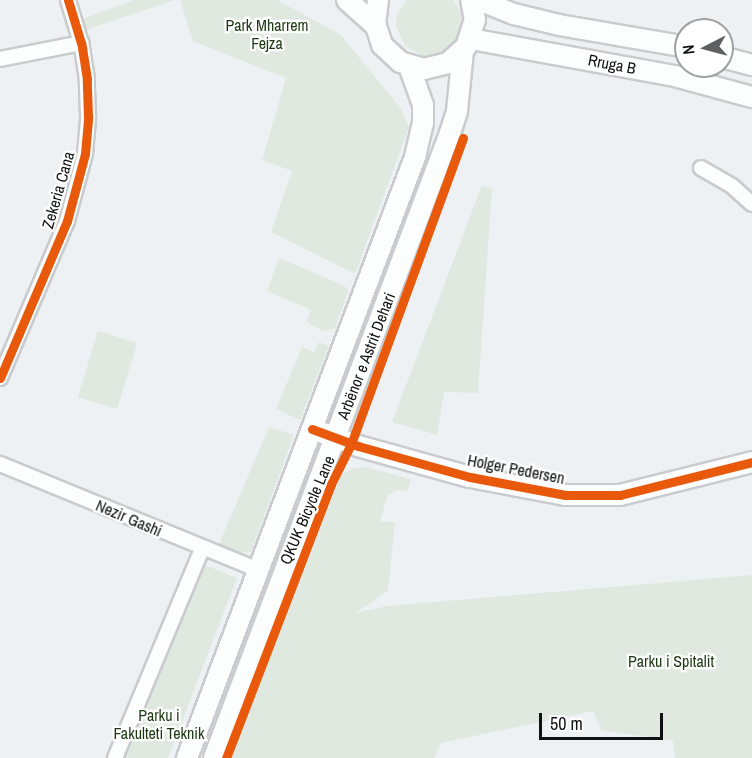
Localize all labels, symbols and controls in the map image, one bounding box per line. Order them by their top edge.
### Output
park label: Park Mharrem Fejza [225,15,309,53]
north arrow [674,18,734,78]
text: N [677,44,700,56]
street label: Rruga B [587,50,637,78]
street label: Zekeria Cana [38,149,78,231]
street label: Arbënor e Astrit Dehari [333,290,399,422]
street label: Holger Pedersen [466,450,566,488]
street label: QKUK Bicycle Lane [276,453,338,567]
street label: Nezir Gashi [93,495,165,541]
park label: Parku i Spitalit [628,651,714,671]
scale bar [542,701,666,739]
park label: Parku i Fakulteti Teknik [113,705,205,743]
text: 50 m [550,711,583,736]

